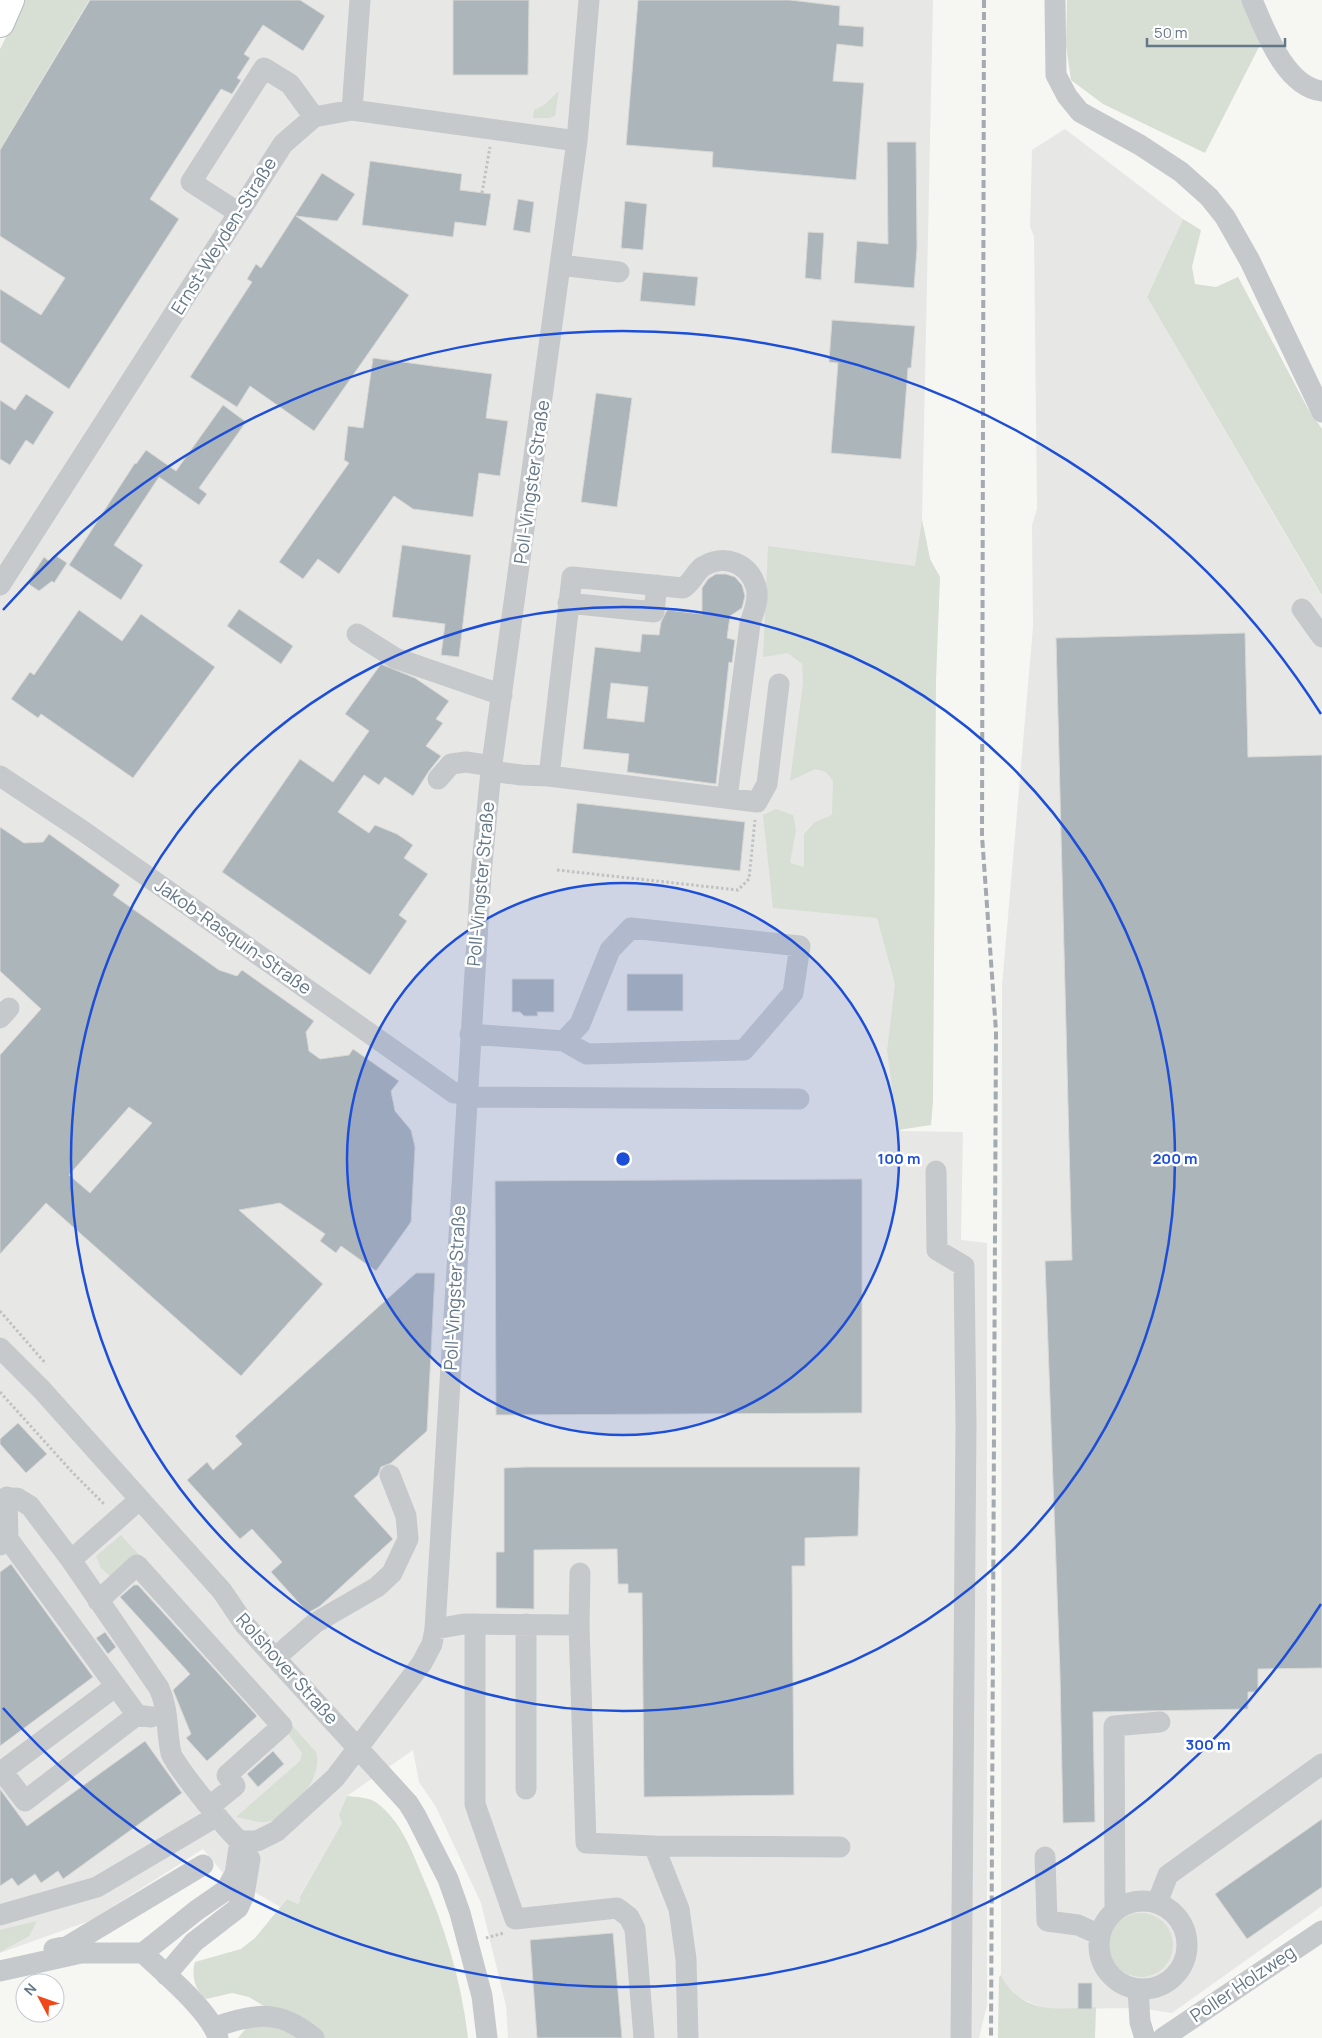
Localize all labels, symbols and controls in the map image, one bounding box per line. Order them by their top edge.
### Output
scale bar [1147,15,1284,47]
text: 50 m [1154,22,1188,43]
street label: Ernst-Weyden-Straße [165,152,281,319]
street label: Poll-Vingster Straße [508,398,554,565]
street label: Poll-Vingster Straße [461,801,499,967]
street label: Jakob-Rasquin-Straße [150,873,317,999]
text: 100 m [878,1148,920,1169]
text: 200 m [1152,1148,1198,1169]
centre of rings [614,1150,632,1168]
street label: Poll-Vingster Straße [438,1205,470,1371]
street label: Rolshover Straße [231,1608,344,1729]
text: 300 m [1186,1734,1230,1755]
street label: Poller Holzweg [1185,1939,1300,2027]
north arrow [15,1973,65,2023]
text: N [19,1979,40,1999]

